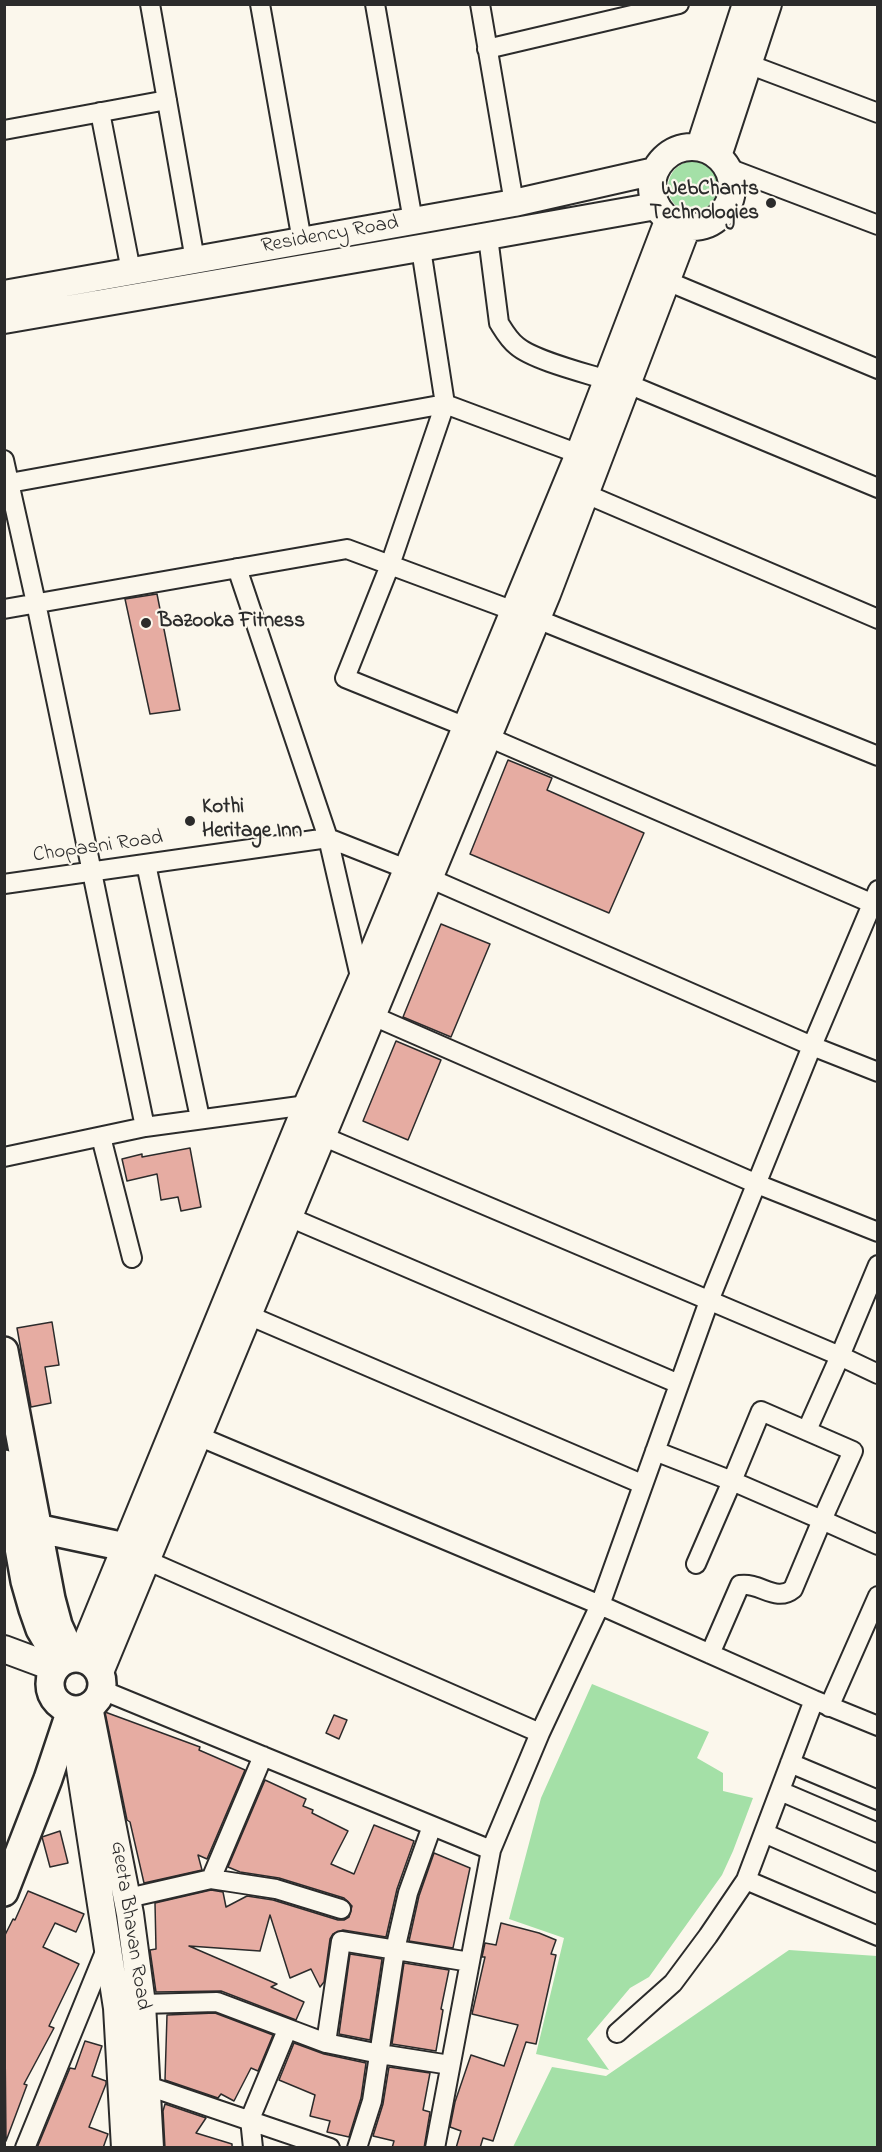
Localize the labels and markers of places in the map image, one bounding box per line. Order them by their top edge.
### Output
place label: WebChants Technologies [650,178,759,228]
marker: WebChants Technologies [764,196,778,210]
place label: Bazooka Fitness [158,610,305,636]
marker: Bazooka Fitness [139,616,153,630]
place label: Kothi Heritage Inn [202,796,302,846]
marker: Kothi Heritage Inn [183,814,197,828]

